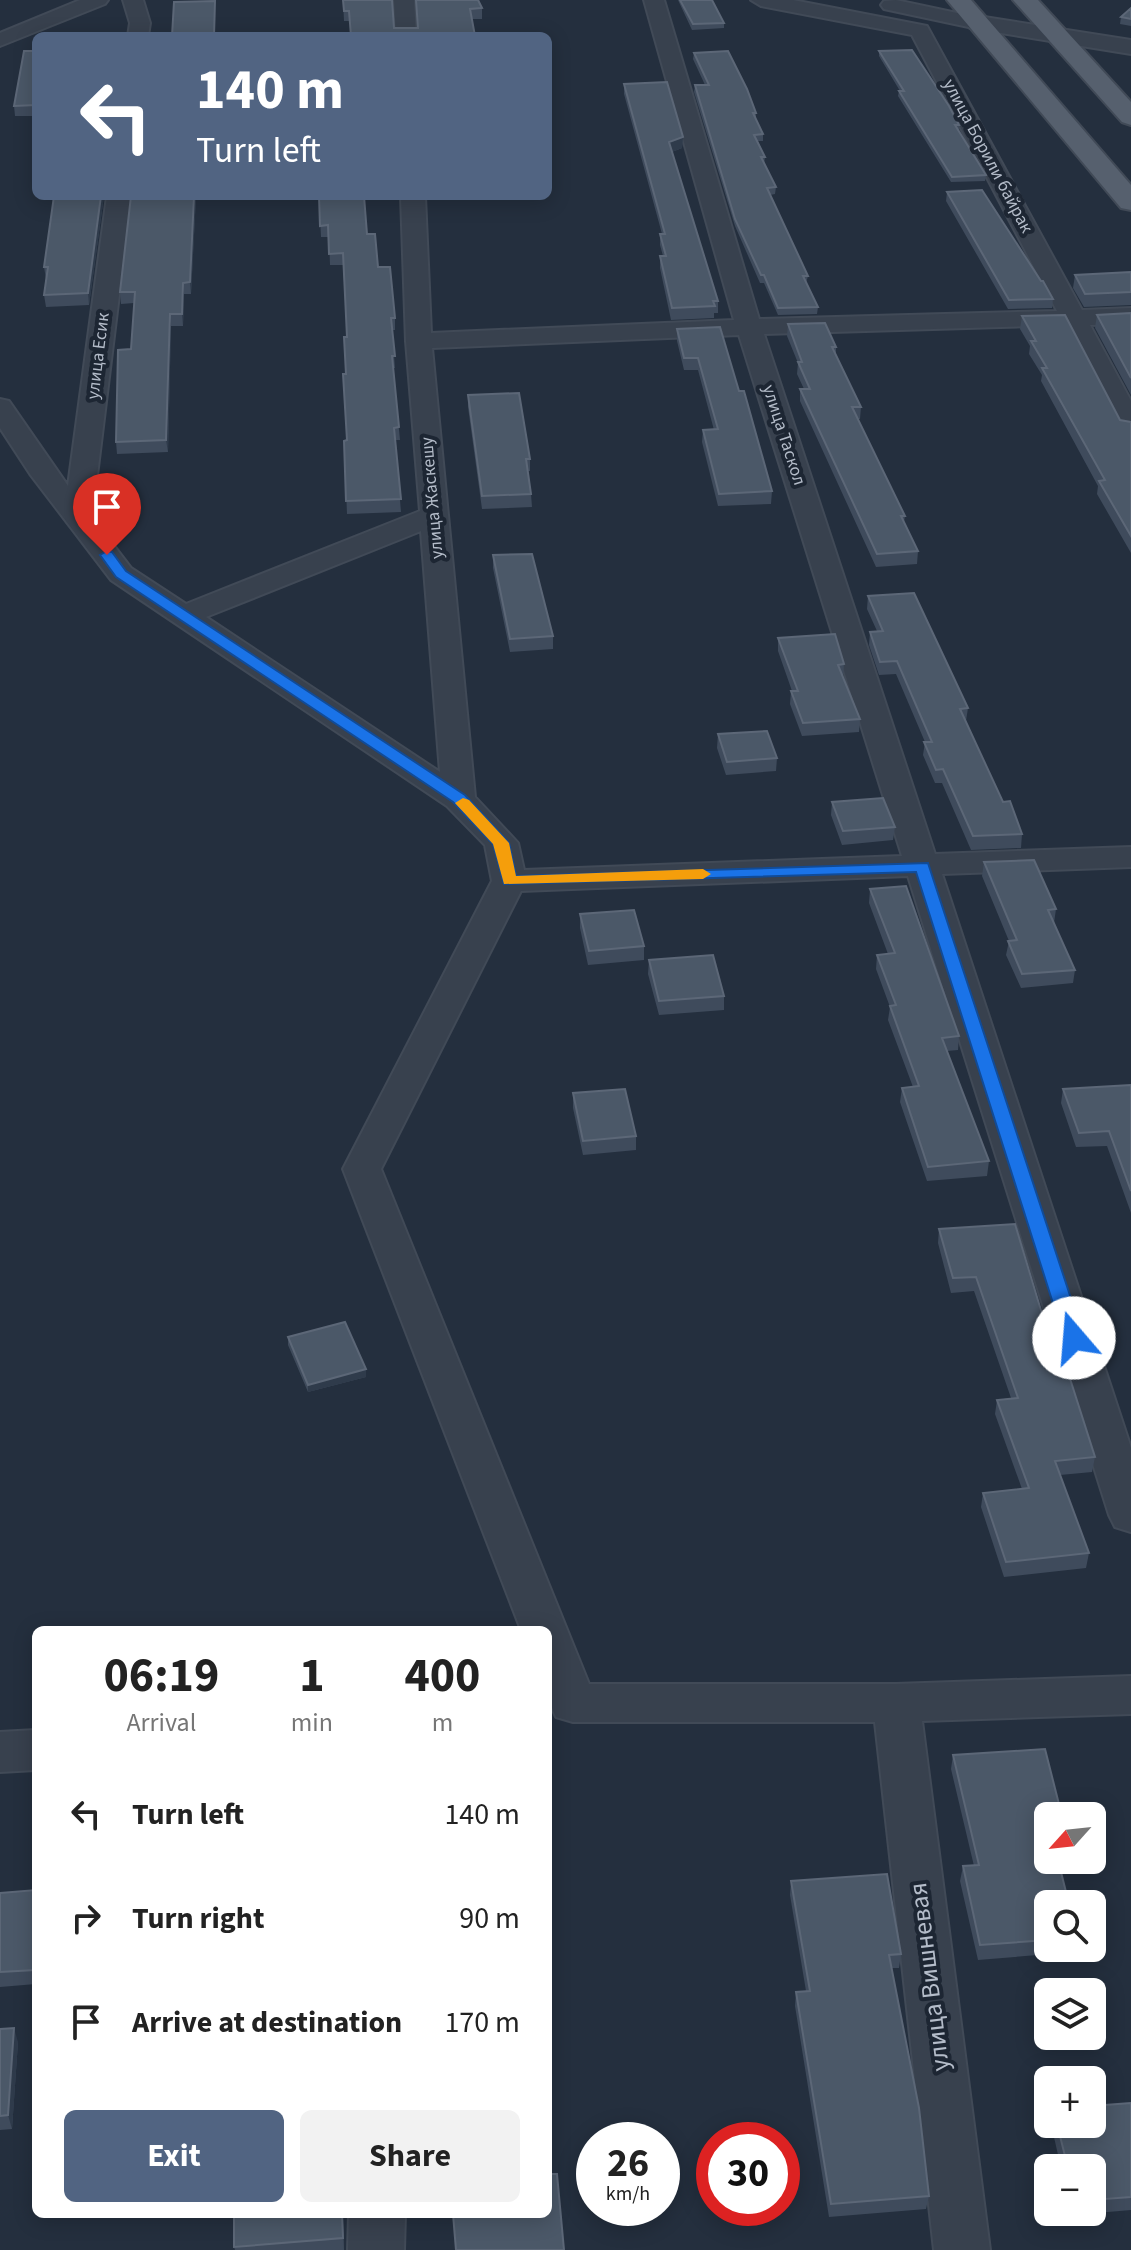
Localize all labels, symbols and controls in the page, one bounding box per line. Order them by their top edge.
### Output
text: 140 m [196,51,344,130]
icon: left [64,64,168,168]
street label: улица Борили байрак [937,75,1039,237]
text: Turn left [196,125,321,176]
street label: улица Есик [80,311,116,401]
street label: улица Таскол [756,382,812,488]
street label: улица Жаскешу [414,435,450,560]
pin [73,473,141,555]
icon: arrive [85,485,129,529]
position arrow [1032,1296,1116,1380]
text: 06:19 [103,1642,219,1710]
text: 1 [299,1642,325,1710]
text: 400 [404,1642,480,1710]
text: Arrival [126,1704,196,1741]
text: min [291,1704,333,1741]
text: m [432,1704,453,1741]
icon: left [64,1792,108,1836]
text: Turn left [132,1793,244,1836]
text: 140 m [444,1793,520,1836]
north arrow [1034,1802,1106,1874]
map controls [1034,1802,1106,2226]
street label: улица Вишневая [899,1880,959,2074]
button: search [1034,1890,1106,1962]
icon: right [64,1896,108,1940]
text: Turn right [132,1897,264,1940]
text: 90 m [459,1897,520,1940]
button: layers [1034,1978,1106,2050]
icon: arrive [64,2000,108,2044]
text: Arrive at destination [132,2001,402,2044]
text: 170 m [444,2001,520,2044]
button: + [1034,2066,1106,2138]
button: Exit [64,2110,284,2202]
button: Share [300,2110,520,2202]
speed limit sign: 30 [696,2122,800,2226]
text: 26 [607,2135,649,2192]
button: − [1034,2154,1106,2226]
text: km/h [606,2180,650,2208]

